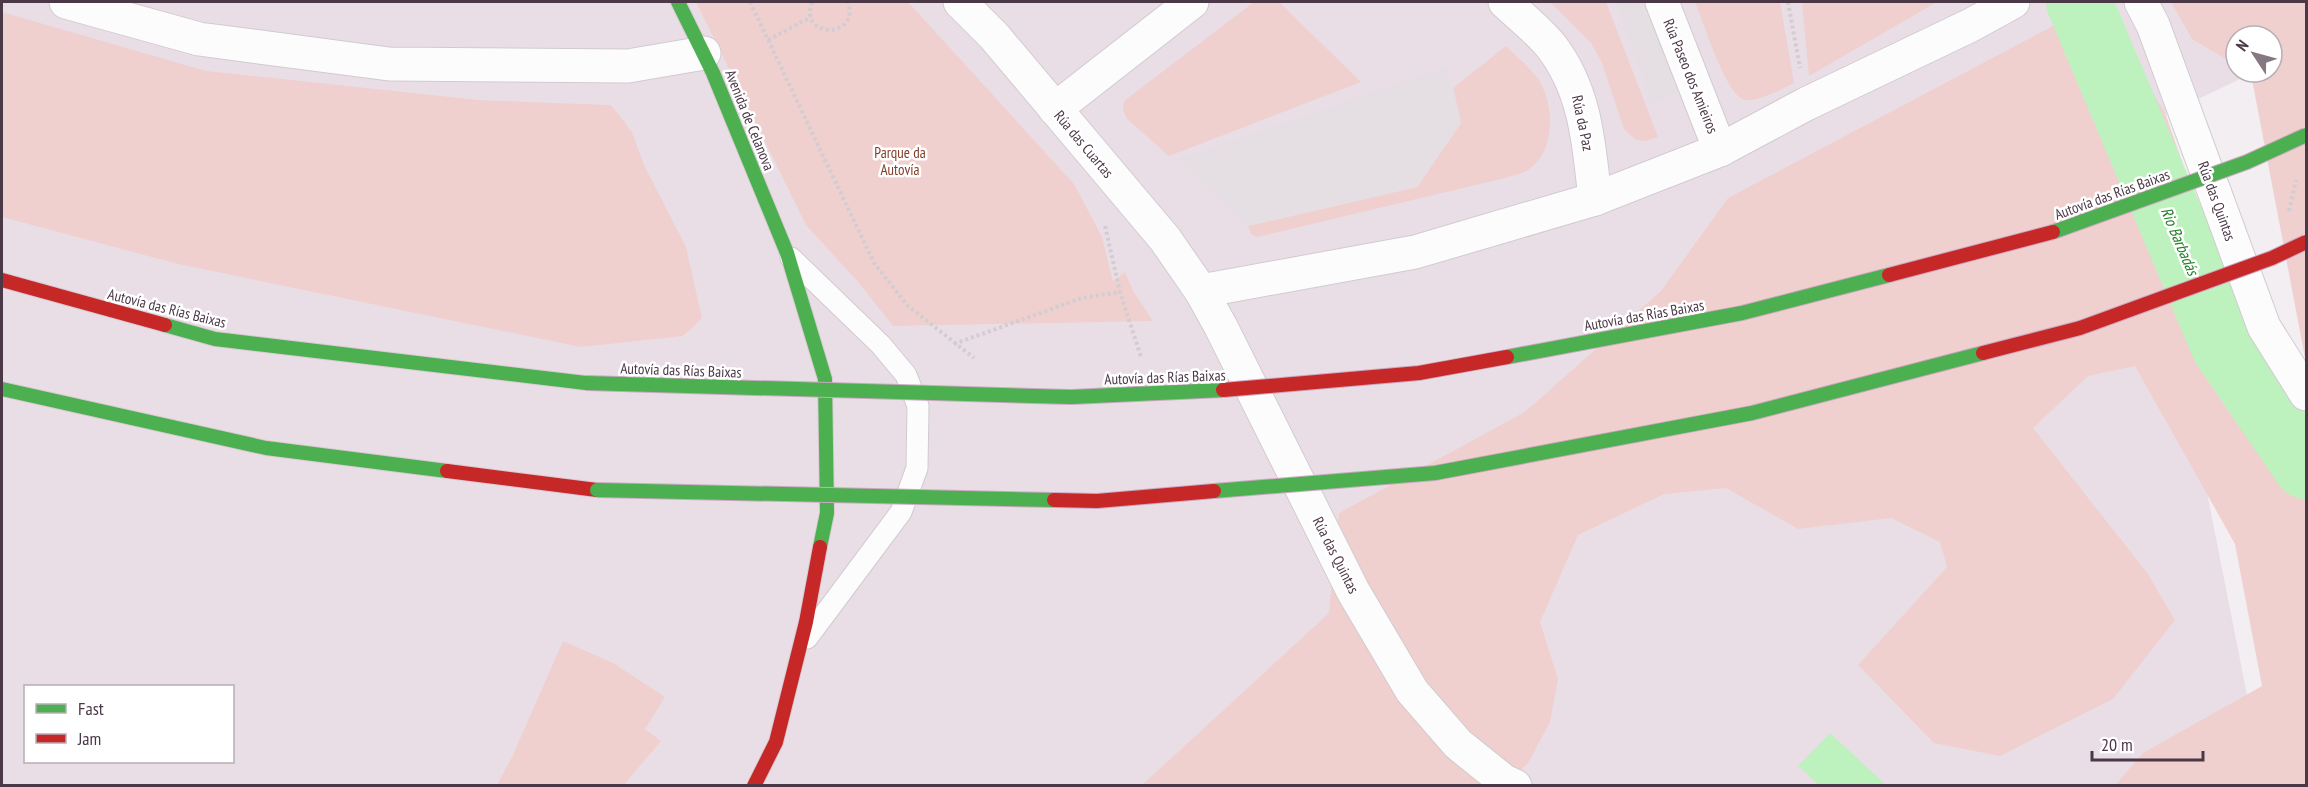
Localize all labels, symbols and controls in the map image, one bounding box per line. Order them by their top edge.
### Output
street label: Rúa Paseo dos Amieiros [1659,16,1723,136]
north arrow [2224,24,2284,84]
text: N [2231,36,2252,55]
street label: Avenida de Celanova [721,67,779,173]
street label: Rúa da Paz [1568,93,1598,153]
street label: Rúa das Cuartas [1050,106,1118,182]
park label: Parque da Autovía [874,143,926,179]
street label: Rúa das Quintas [2194,159,2240,243]
street label: Autovía das Rías Baixas [2052,164,2172,224]
water label: Rio Barbadás [2157,204,2204,279]
street label: Autovía das Rías Baixas [106,284,228,332]
street label: Autovía das Rías Baixas [1583,295,1705,335]
street label: Autovía das Rías Baixas [620,358,742,382]
street label: Autovía das Rías Baixas [1104,365,1226,389]
street label: Rúa das Quintas [1309,514,1363,596]
legend [24,685,234,763]
text: Fast [78,697,104,720]
scale bar [2092,724,2203,762]
text: Jam [77,727,101,750]
text: 20 m [2101,733,2133,756]

